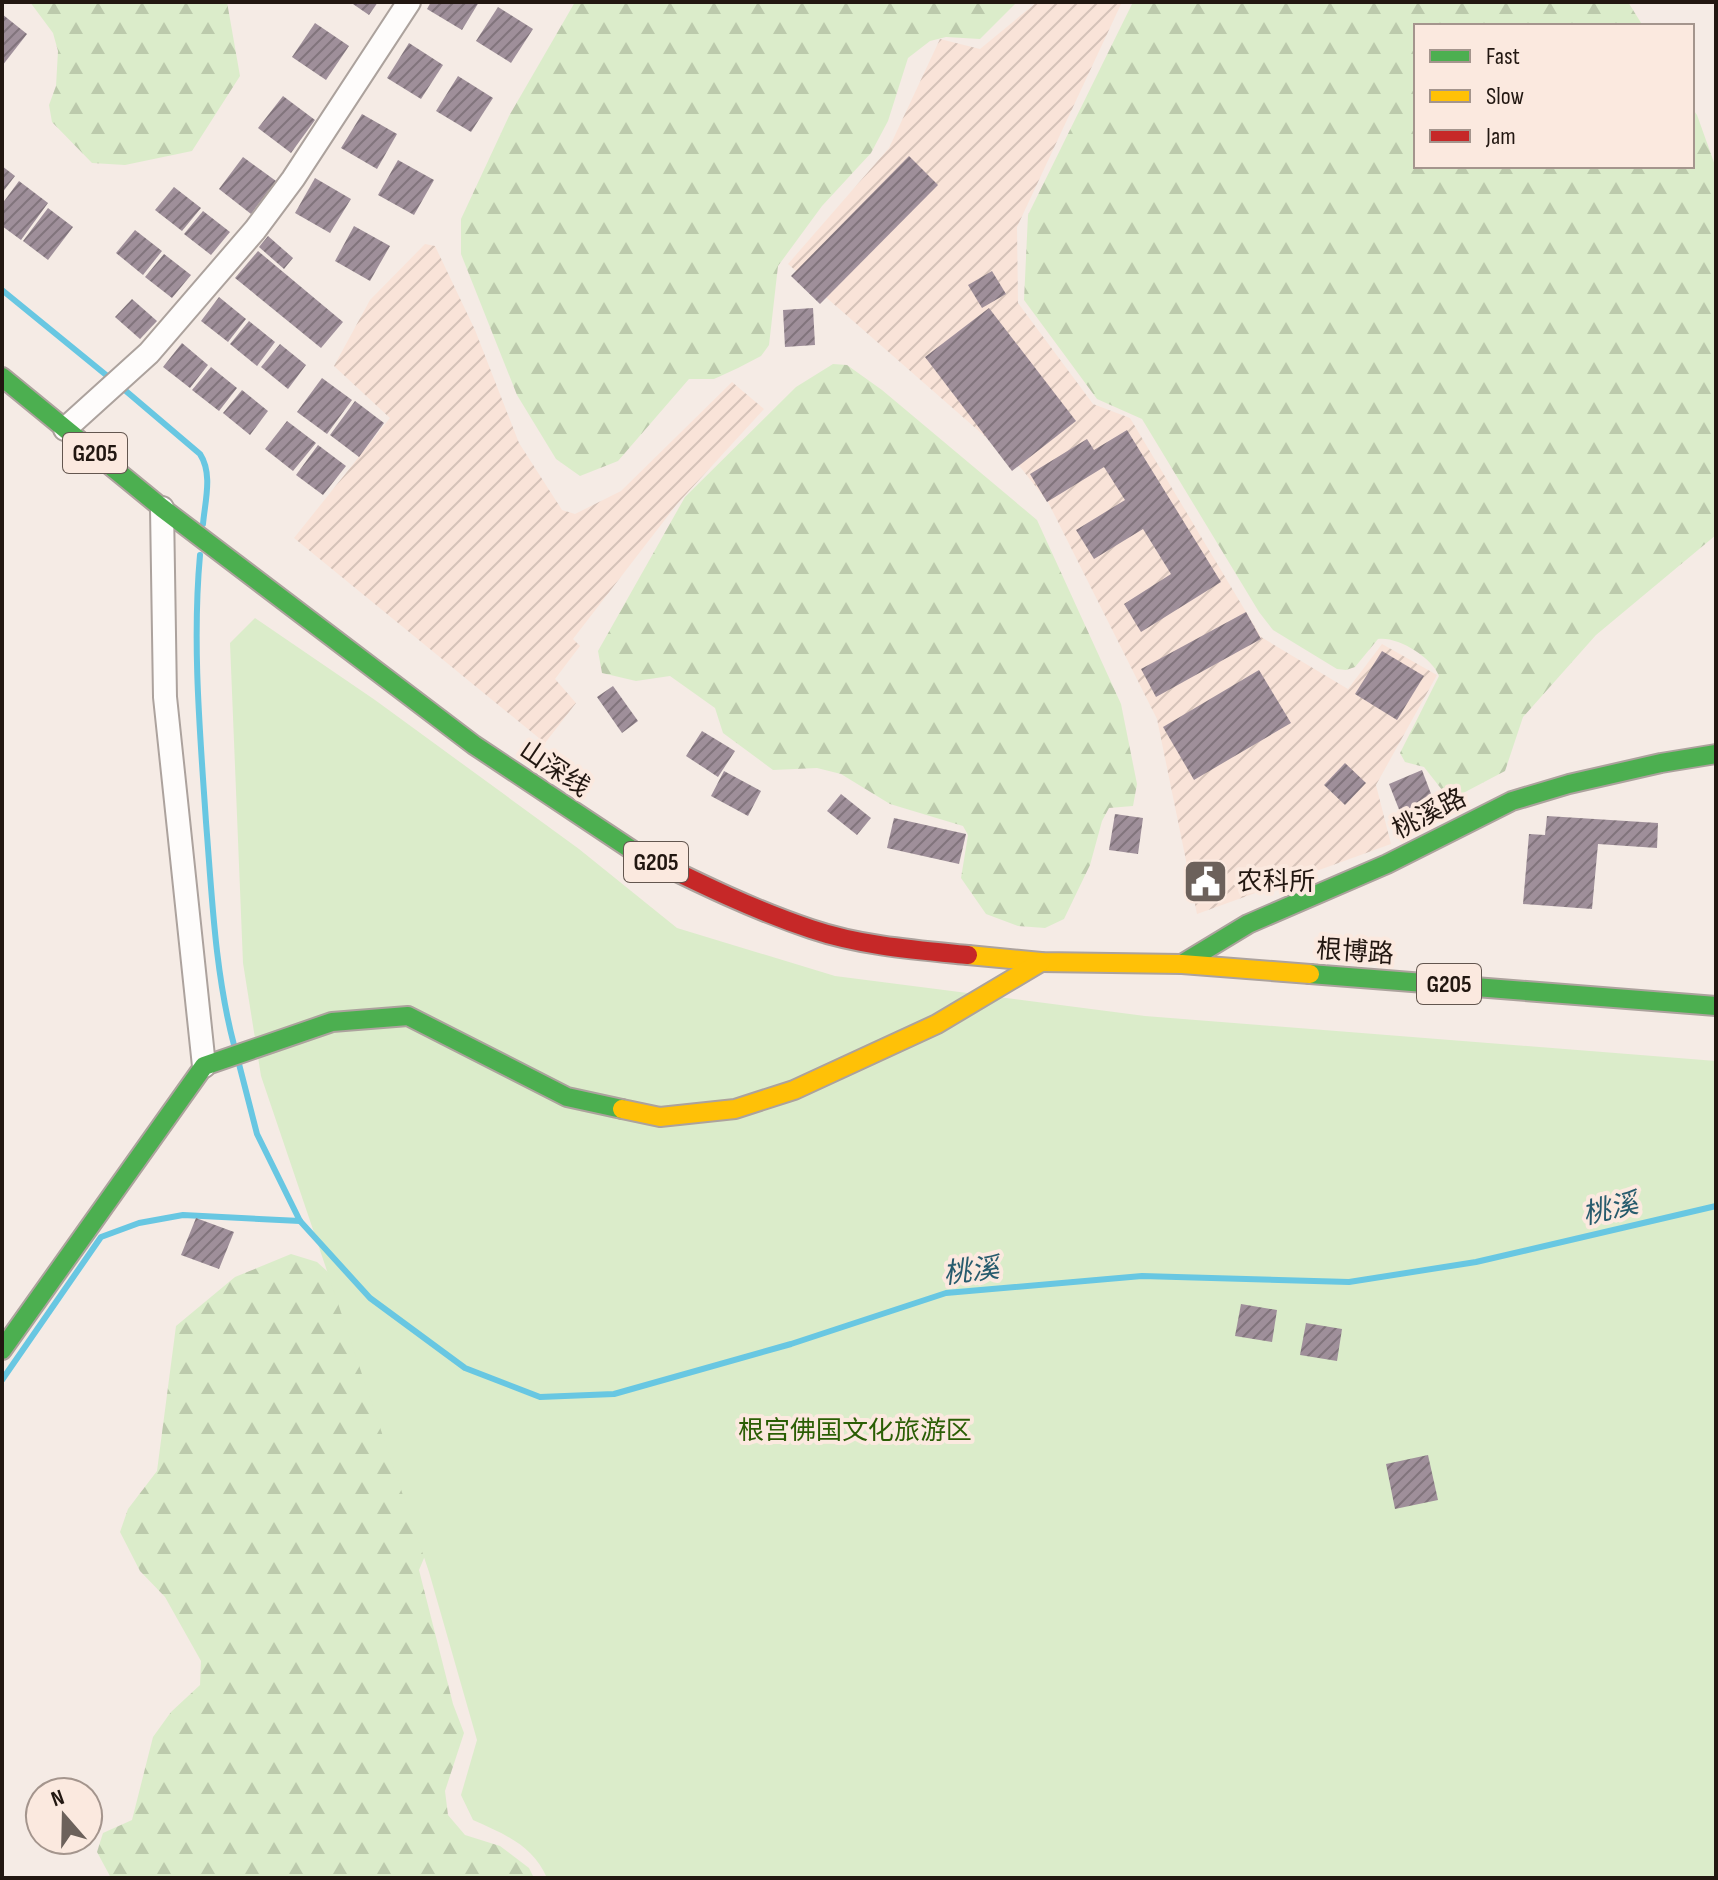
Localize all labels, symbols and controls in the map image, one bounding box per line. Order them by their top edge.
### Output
legend [1414,24,1694,168]
text: Fast [1486,42,1520,71]
text: Slow [1486,82,1524,111]
text: Jam [1485,122,1516,151]
road number: G205 [63,433,127,473]
street label: 山深线 [513,735,595,804]
street label: 桃溪路 [1388,783,1471,846]
road number: G205 [624,842,688,882]
public building icon: 农科所 [1182,857,1230,905]
place label: 农科所 [1237,867,1315,898]
street label: 根博路 [1315,934,1395,971]
road number: G205 [1417,964,1481,1004]
water label: 桃溪 [1579,1186,1644,1232]
water label: 桃溪 [941,1251,1004,1291]
park label: 根宫佛国文化旅游区 [738,1416,972,1447]
north arrow [24,1776,104,1856]
text: N [48,1784,68,1813]

